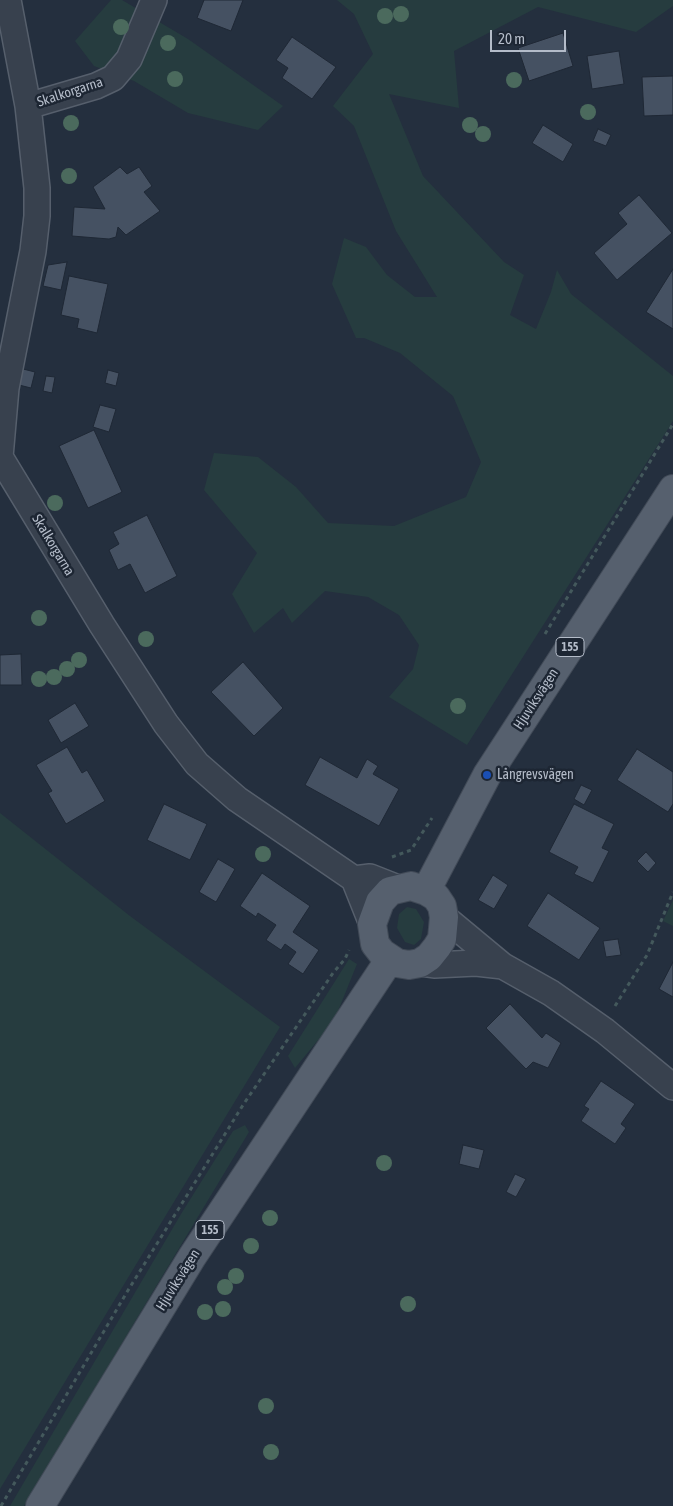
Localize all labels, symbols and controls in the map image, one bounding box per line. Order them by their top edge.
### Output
scale bar [493,20,569,52]
text: 20 m [498,30,525,47]
street label: Skalkorgarna [35,73,105,111]
street label: Skalkorgarna [28,511,78,579]
road number: 155 [556,638,584,656]
street label: Hjuviksvägen [510,665,562,733]
place label: Långrevsvägen [497,767,574,783]
marker: Långrevsvägen [481,769,493,781]
road number: 155 [196,1220,224,1240]
street label: Hjuviksvägen [153,1246,203,1314]

